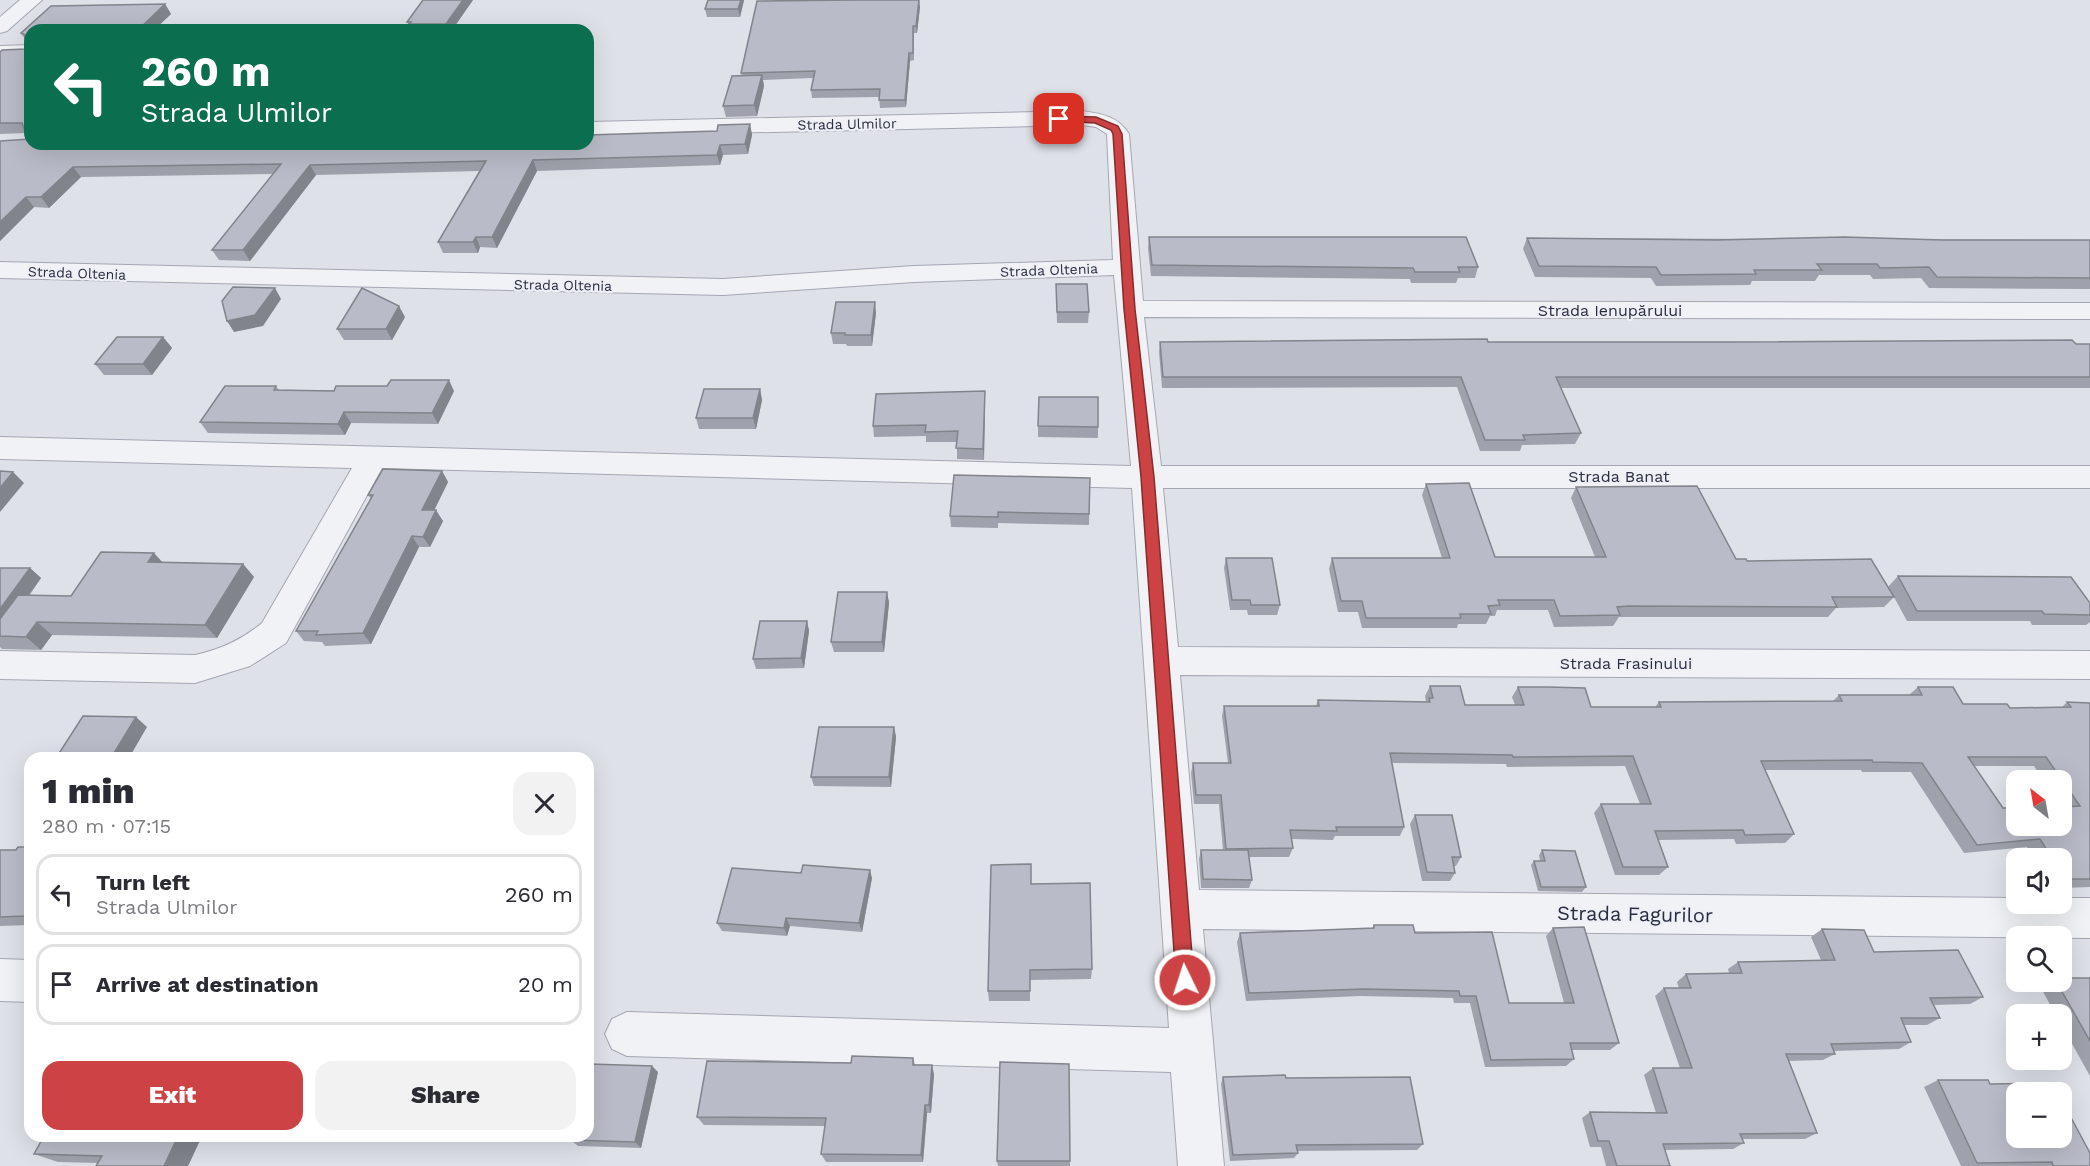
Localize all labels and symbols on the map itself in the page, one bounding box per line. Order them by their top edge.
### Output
pin [1033,93,1084,144]
street label: Strada Ulmilor [797,115,897,133]
street label: Strada Oltenia [1000,260,1098,280]
street label: Strada Oltenia [28,263,126,283]
street label: Strada Oltenia [514,276,612,294]
street label: Strada Ienupărului [1538,301,1682,320]
street label: Strada Banat [1568,467,1670,486]
street label: Strada Frasinului [1560,654,1692,673]
north arrow [2006,770,2072,836]
street label: Strada Fagurilor [1557,901,1713,927]
position arrow [1153,948,1217,1012]

